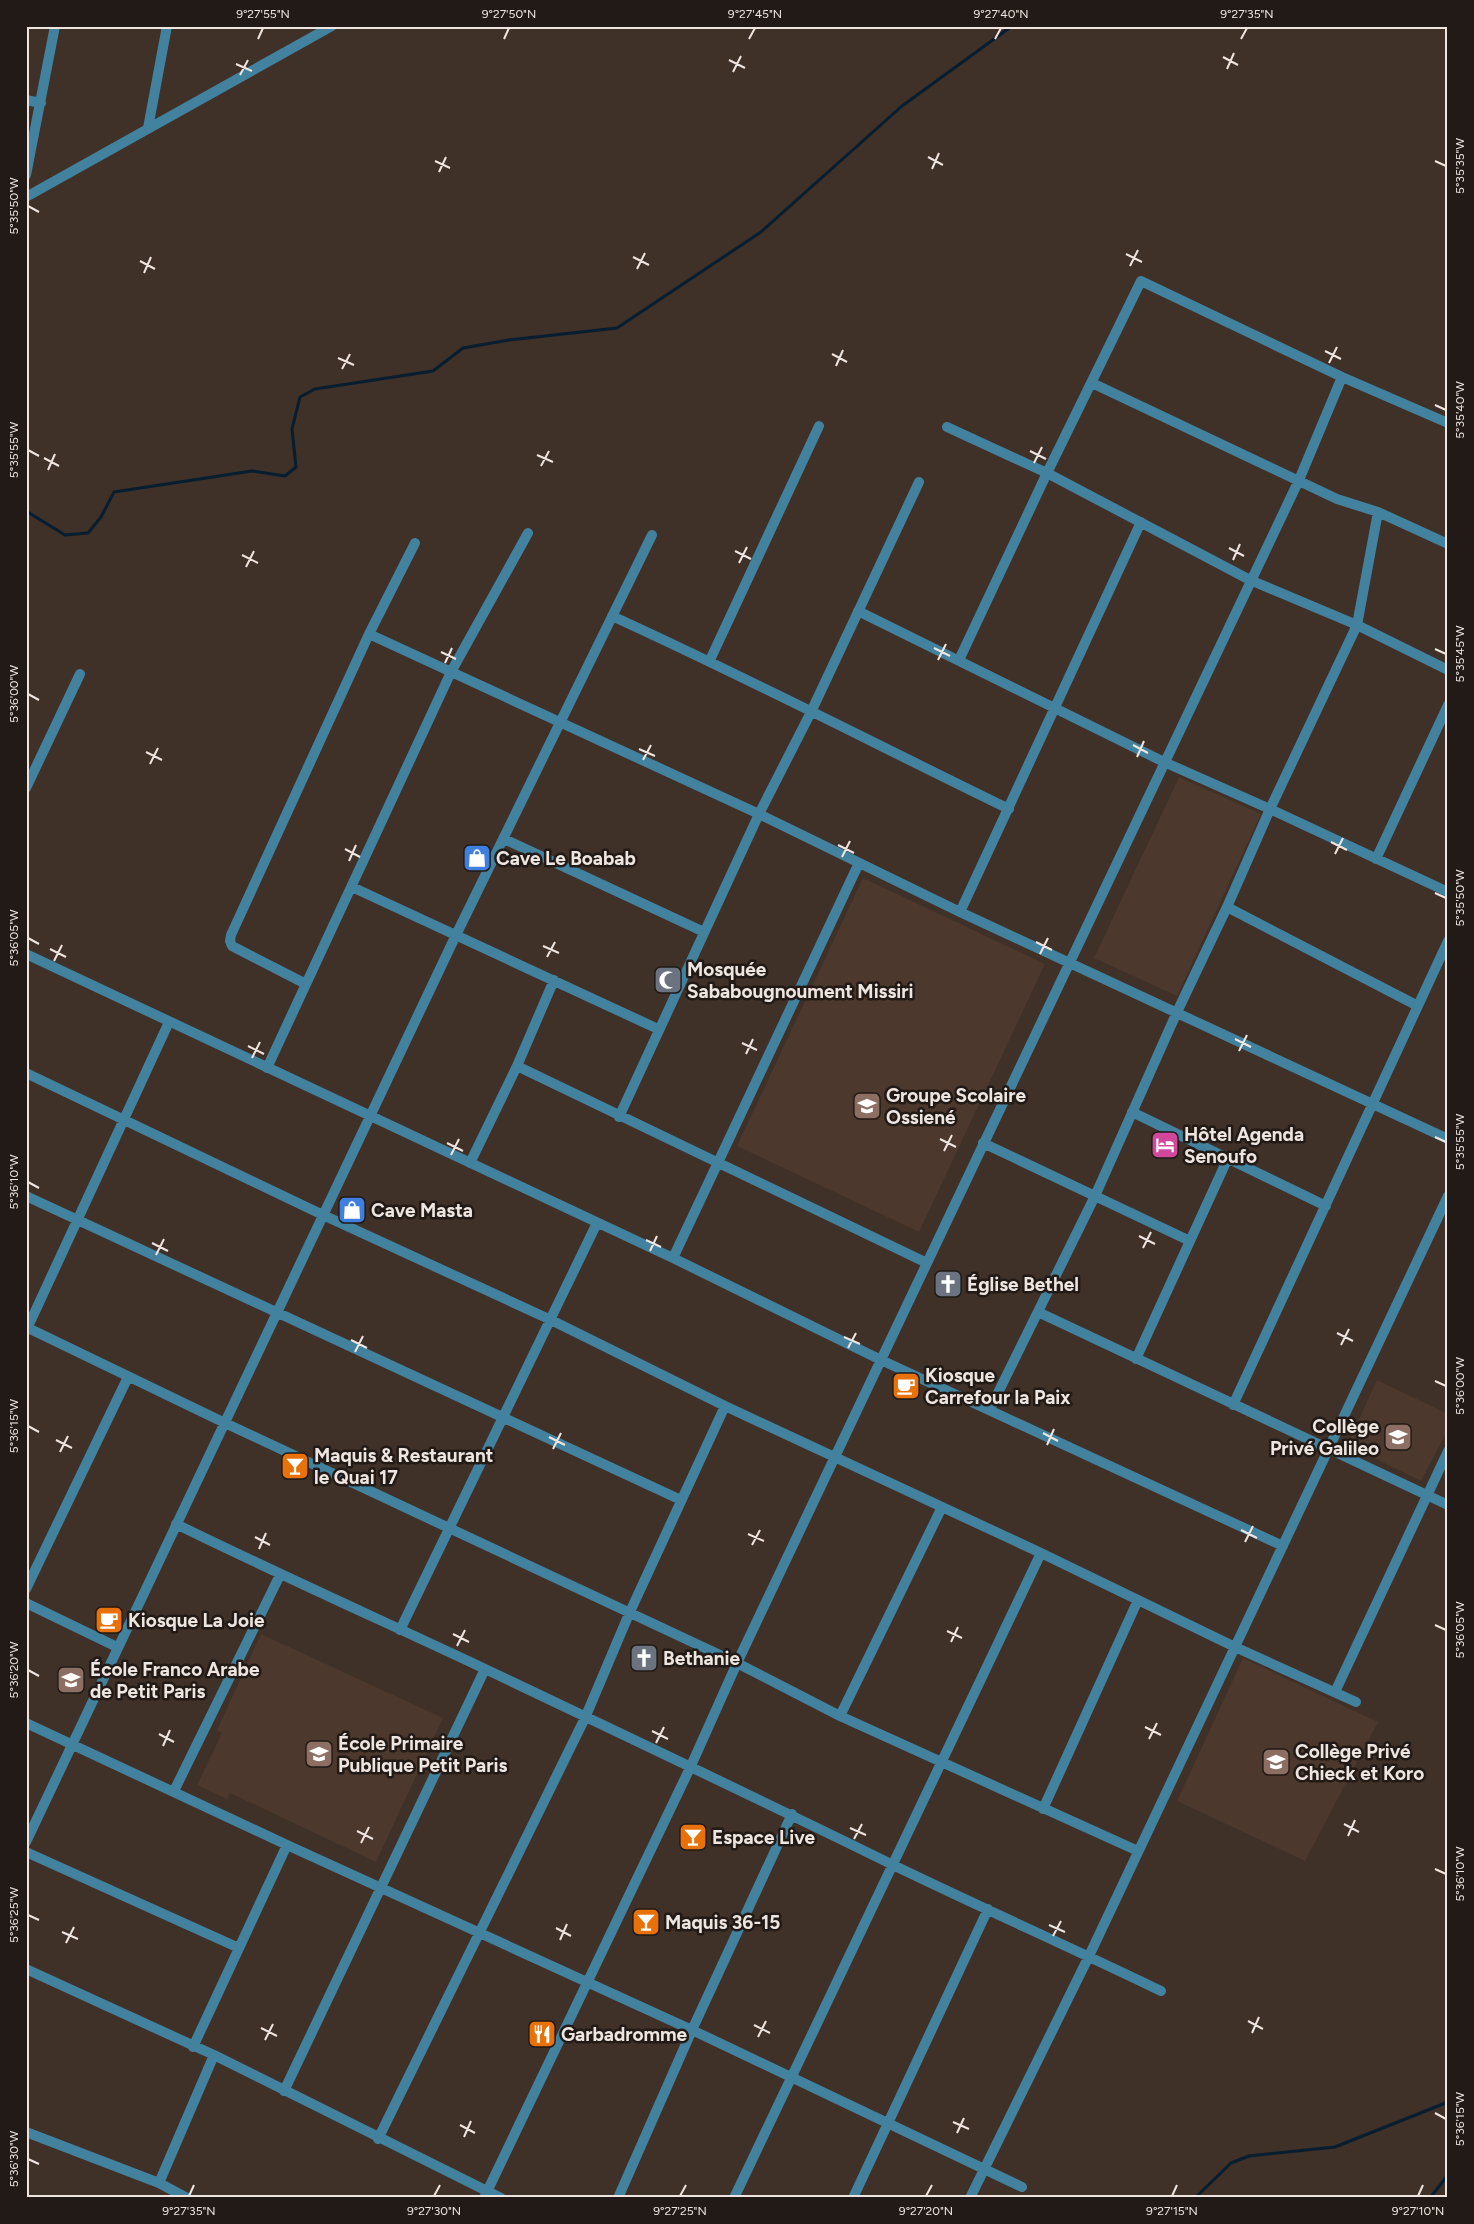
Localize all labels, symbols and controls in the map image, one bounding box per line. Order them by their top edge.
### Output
text: 9°27'55"N [236,7,290,21]
text: 9°27'50"N [482,7,536,21]
text: 9°27'45"N [728,7,782,21]
text: 9°27'40"N [973,7,1029,21]
text: 9°27'35"N [1220,7,1274,21]
text: 5°35'35"W [1453,138,1467,194]
text: 5°35'50"W [7,177,21,235]
text: 5°35'40"W [1453,381,1467,439]
text: 5°35'55"W [7,421,21,478]
text: 5°35'45"W [1453,625,1467,682]
text: 5°36'00"W [7,665,21,723]
shop icon: Cave Le Boabab [462,843,492,873]
place label: Cave Le Boabab [496,847,636,870]
text: 5°35'50"W [1453,869,1467,927]
text: 5°36'05"W [7,909,21,967]
place label: Mosquée Sababougnoument Missiri [687,958,913,1003]
mosque icon: Mosquée Sababougnoument Missiri [653,965,683,995]
place label: Groupe Scolaire Ossiené [886,1084,1027,1129]
school or university icon: Groupe Scolaire Ossiené [852,1091,882,1121]
text: 5°35'55"W [1453,1113,1467,1170]
place label: Hôtel Agenda Senoufo [1184,1123,1304,1168]
hotel icon: Hôtel Agenda Senoufo [1150,1130,1180,1160]
text: 5°36'10"W [7,1154,21,1210]
shop icon: Cave Masta [337,1195,367,1225]
place label: Cave Masta [371,1199,473,1222]
church icon: Église Bethel [933,1269,963,1299]
place label: Église Bethel [967,1273,1079,1296]
text: 5°36'00"W [1453,1357,1467,1415]
place label: Kiosque Carrefour la Paix [925,1364,1071,1409]
cafe icon: Kiosque Carrefour la Paix [891,1371,921,1401]
text: 5°36'15"W [7,1398,21,1453]
place label: Collège Privé Galileo [1270,1415,1379,1460]
school or university icon: Collège Privé Galileo [1383,1422,1413,1452]
place label: Maquis & Restaurant le Quai 17 [314,1444,494,1489]
bar icon: Maquis & Restaurant le Quai 17 [280,1451,310,1481]
text: 5°36'05"W [1453,1601,1467,1659]
cafe icon: Kiosque La Joie [94,1605,124,1635]
place label: Kiosque La Joie [128,1609,265,1632]
text: 5°36'20"W [7,1641,21,1698]
church icon: Bethanie [629,1643,659,1673]
place label: Bethanie [663,1647,741,1670]
place label: École Franco Arabe de Petit Paris [90,1658,260,1703]
school or university icon: École Franco Arabe de Petit Paris [56,1665,86,1695]
place label: École Primaire Publique Petit Paris [338,1732,507,1777]
school or university icon: École Primaire Publique Petit Paris [304,1739,334,1769]
place label: Collège Privé Chieck et Koro [1295,1740,1424,1785]
school or university icon: Collège Privé Chieck et Koro [1261,1747,1291,1777]
bar icon: Espace Live [678,1822,708,1852]
place label: Espace Live [712,1826,815,1849]
text: 5°36'10"W [1453,1846,1467,1902]
text: 5°36'25"W [7,1887,21,1943]
bar icon: Maquis 36-15 [631,1907,661,1937]
place label: Maquis 36-15 [665,1911,780,1934]
restaurant icon: Garbadromme [527,2019,557,2049]
place label: Garbadromme [561,2023,688,2046]
text: 5°36'15"W [1453,2091,1467,2146]
text: 5°36'30"W [7,2130,21,2187]
text: 9°27'35"N [162,2204,216,2218]
text: 9°27'30"N [407,2204,461,2218]
text: 9°27'25"N [653,2204,707,2218]
text: 9°27'20"N [899,2204,953,2218]
text: 9°27'15"N [1146,2204,1198,2218]
text: 9°27'10"N [1392,2204,1444,2218]

